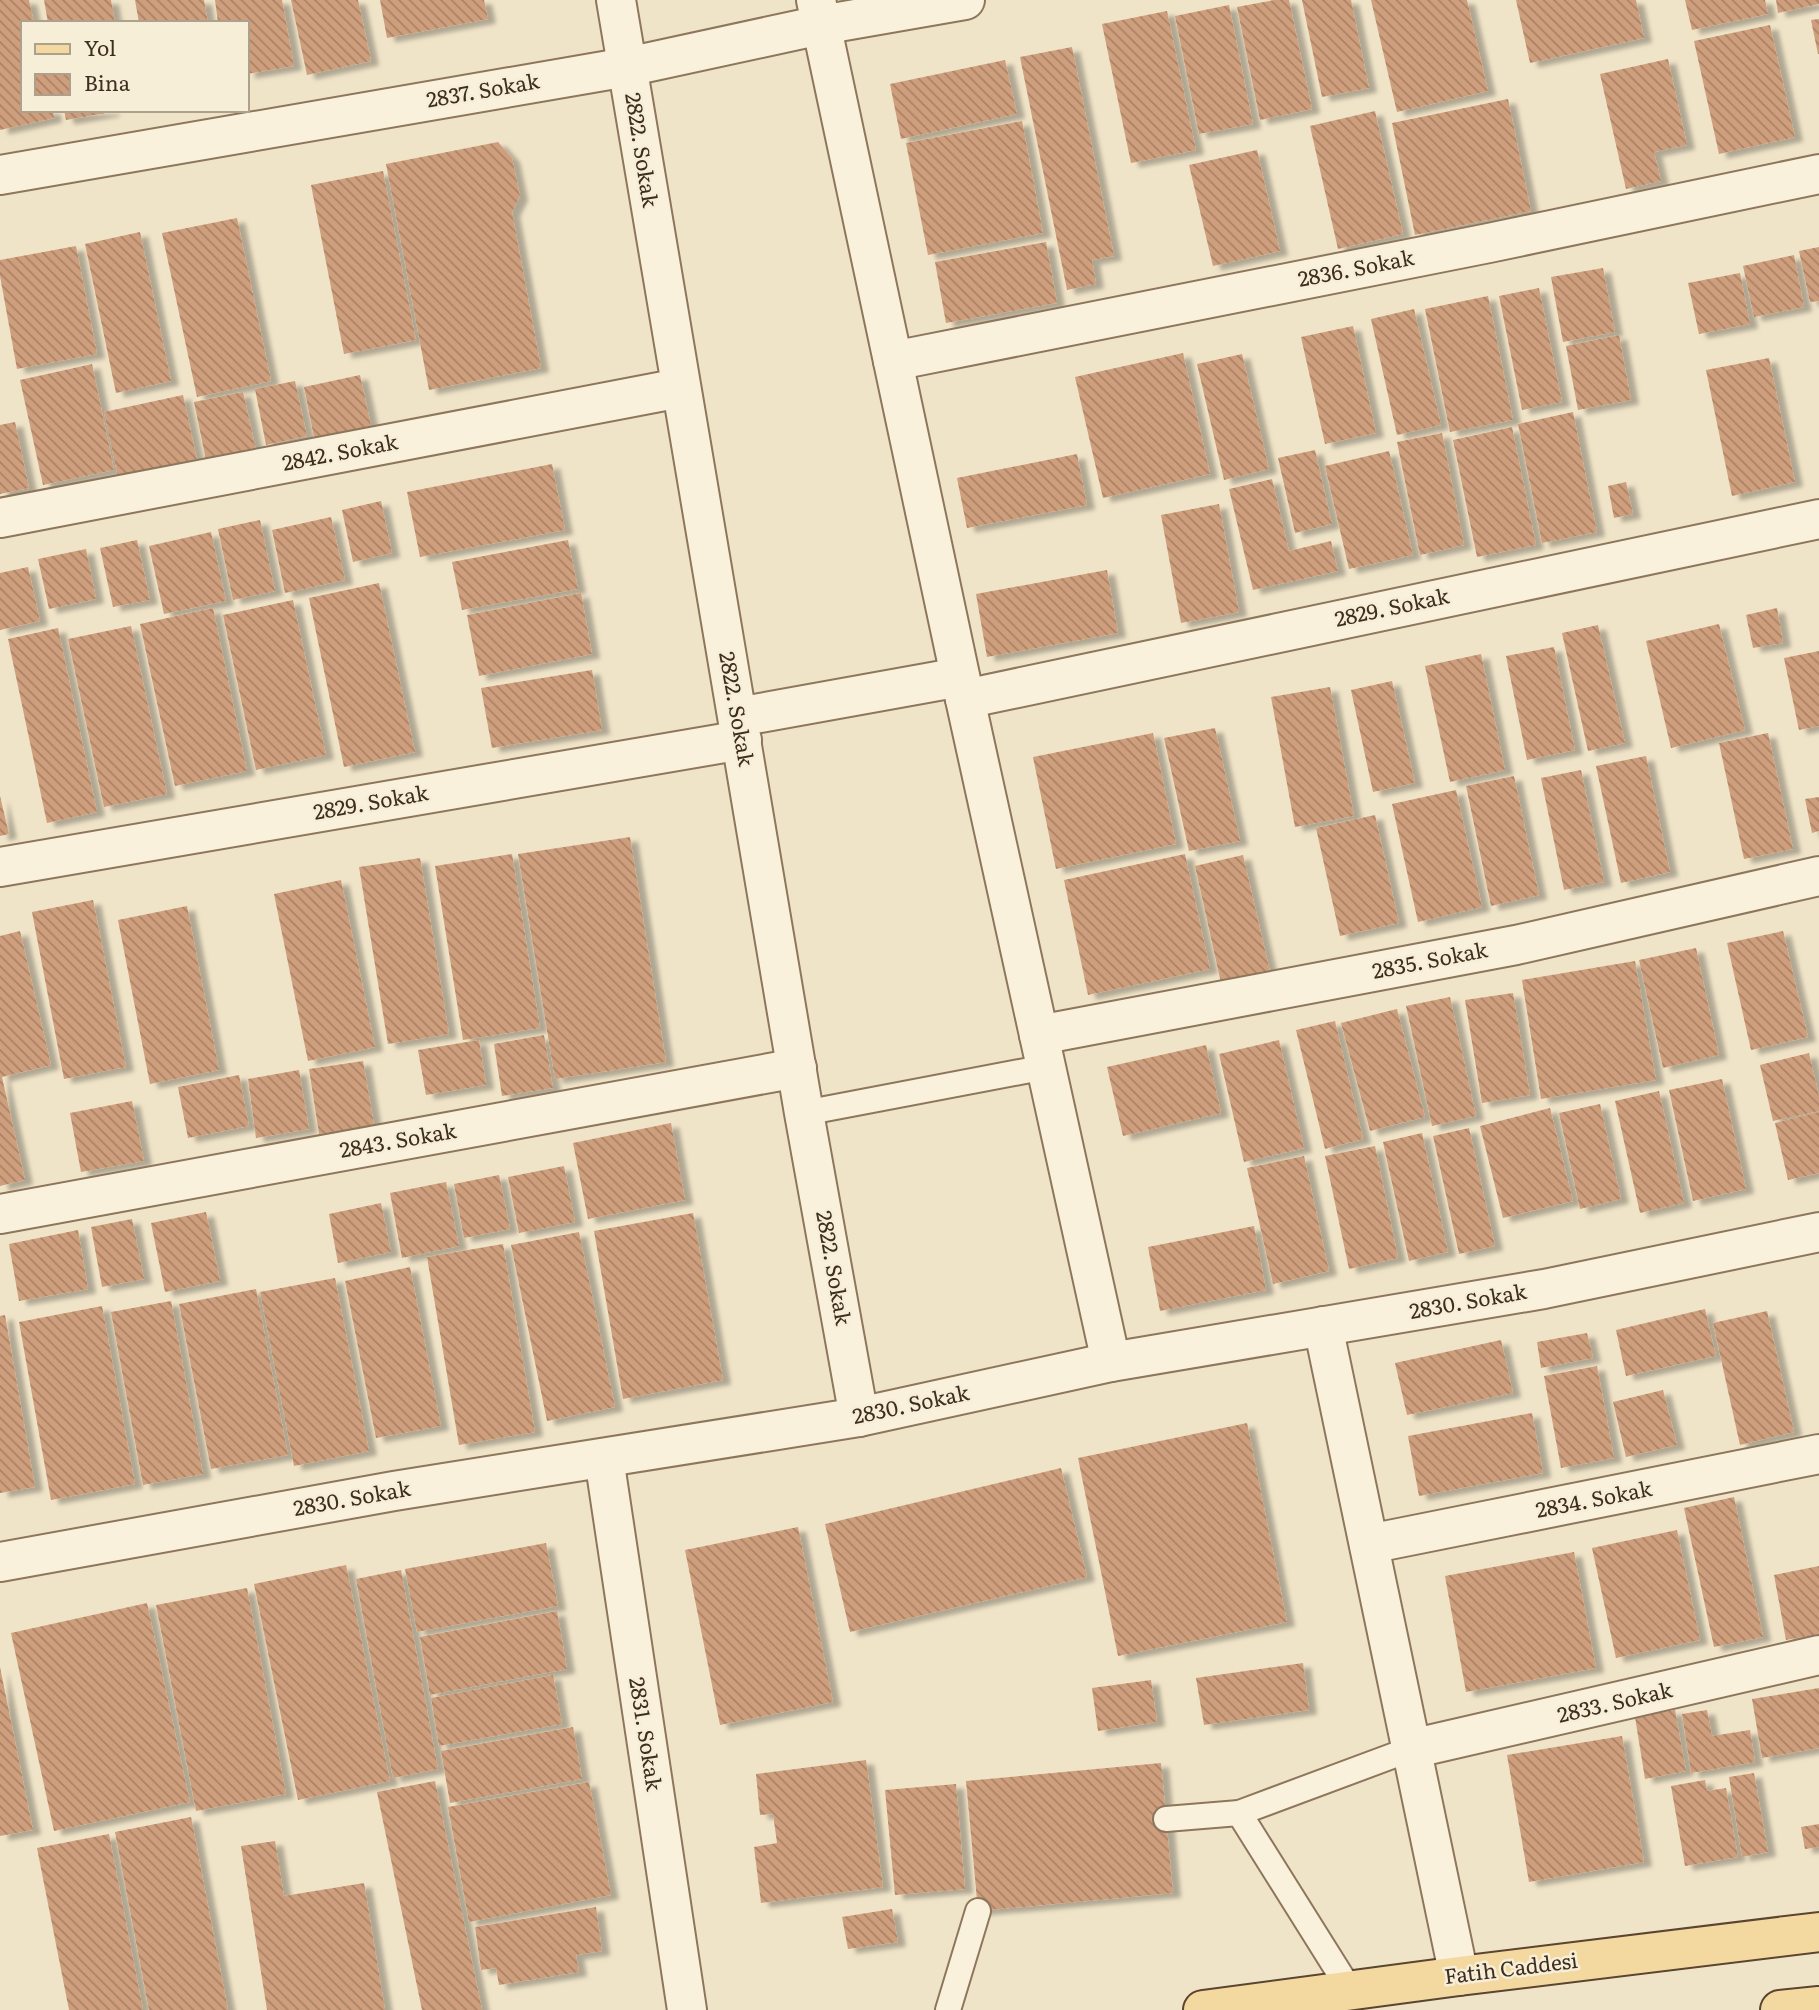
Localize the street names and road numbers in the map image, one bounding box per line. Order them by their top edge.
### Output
street label: 2837. Sokak [424,63,542,114]
street label: 2822. Sokak [619,90,668,209]
street label: 2836. Sokak [1295,240,1416,293]
street label: 2842. Sokak [279,424,400,477]
street label: 2829. Sokak [1331,578,1452,633]
street label: 2822. Sokak [713,649,764,768]
street label: 2829. Sokak [311,775,431,826]
street label: 2835. Sokak [1369,932,1490,985]
street label: 2843. Sokak [337,1113,458,1164]
street label: 2822. Sokak [810,1208,861,1327]
street label: 2830. Sokak [1407,1274,1529,1325]
street label: 2830. Sokak [849,1375,972,1430]
street label: 2830. Sokak [291,1471,413,1522]
street label: 2834. Sokak [1533,1471,1654,1524]
street label: 2833. Sokak [1554,1672,1675,1729]
street label: 2831. Sokak [623,1674,672,1793]
street label: Fatih Caddesi [1442,1943,1579,1990]

